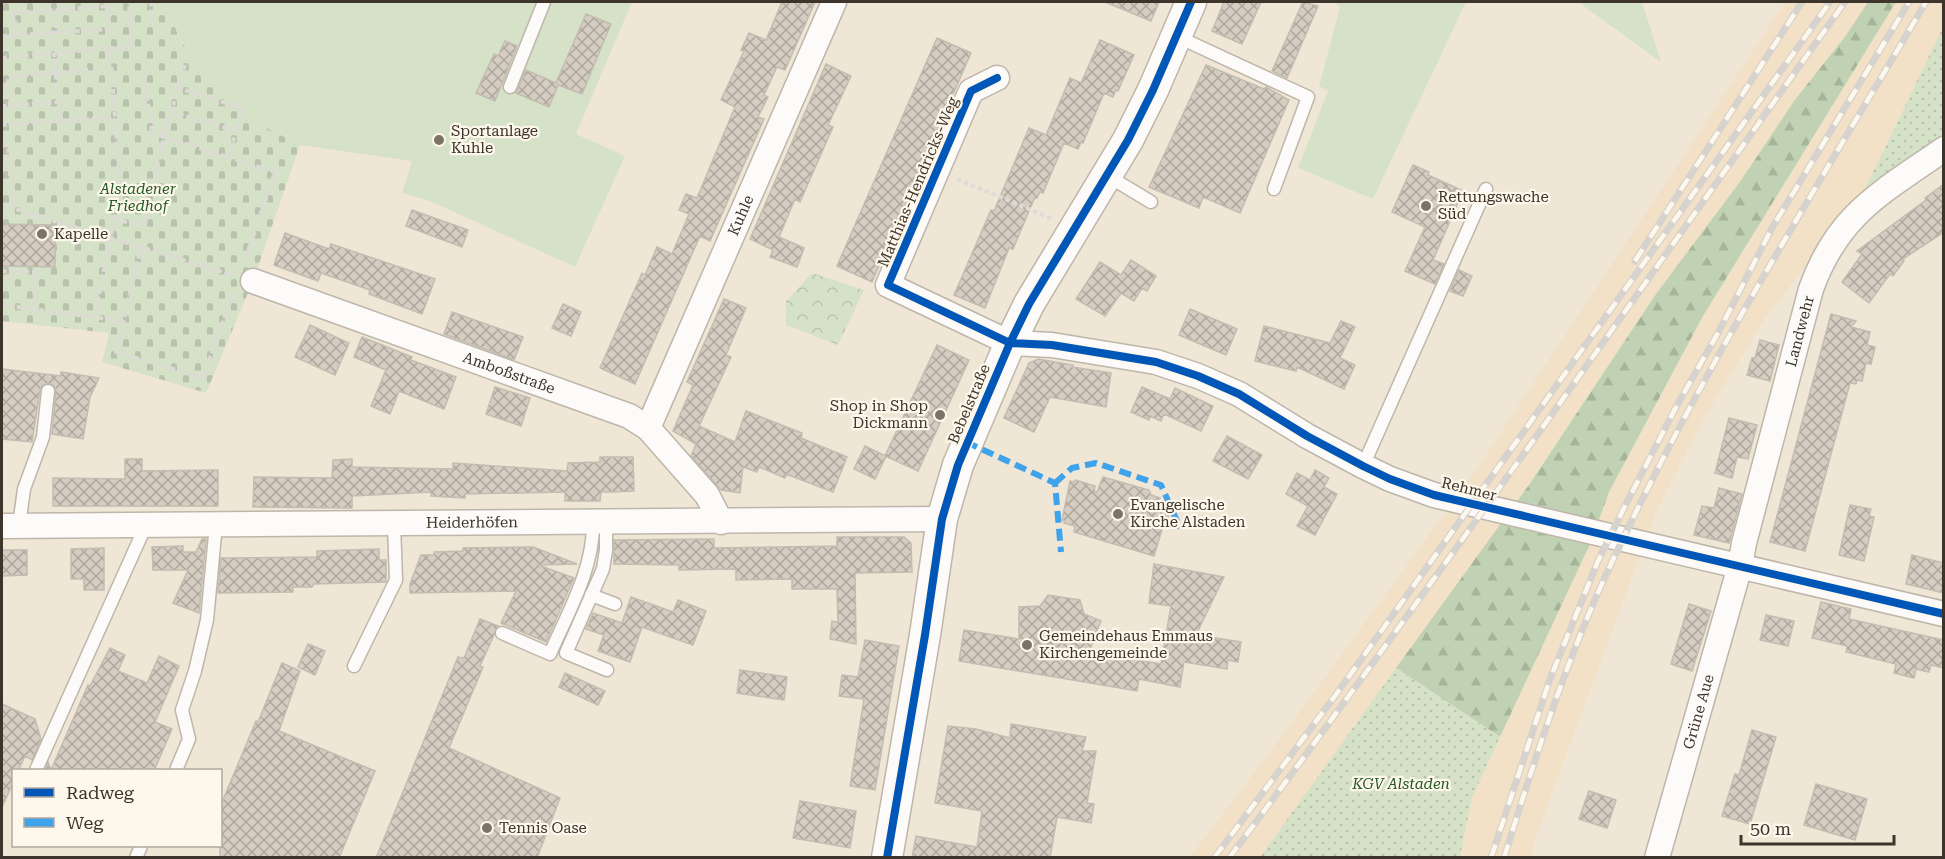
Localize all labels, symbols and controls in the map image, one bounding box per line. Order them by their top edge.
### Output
street label: Matthias-Hendricks-Weg [874,94,962,270]
place label: Sportanlage Kuhle [451,122,538,157]
marker: Sportanlage Kuhle [432,133,446,147]
park label: Alstadener Friedhof [99,180,177,215]
place label: Rettungswache Süd [1438,188,1549,223]
street label: Kuhle [724,192,758,238]
marker: Rettungswache Süd [1419,199,1433,213]
place label: Kapelle [54,225,108,243]
marker: Kapelle [35,227,49,241]
street label: Landwehr [1782,294,1818,369]
street label: Amboßstraße [460,348,558,398]
street label: Bebelstraße [944,361,994,447]
place label: Shop in Shop Dickmann [830,397,928,432]
marker: Shop in Shop Dickmann [933,408,947,422]
street label: Rehmer [1440,473,1498,505]
place label: Evangelische Kirche Alstaden [1130,496,1246,531]
marker: Evangelische Kirche Alstaden [1111,507,1125,521]
street label: Heiderhöfen [426,513,518,532]
place label: Gemeindehaus Emmaus Kirchengemeinde [1039,627,1213,662]
marker: Gemeindehaus Emmaus Kirchengemeinde [1020,638,1034,652]
street label: Grüne Aue [1679,672,1718,751]
legend [12,769,222,847]
park label: KGV Alstaden [1351,775,1450,793]
text: Radweg [66,782,135,803]
scale bar [1741,808,1894,846]
text: Weg [66,812,104,833]
text: 50 m [1750,818,1791,839]
place label: Tennis Oase [499,819,587,837]
marker: Tennis Oase [480,821,494,835]

